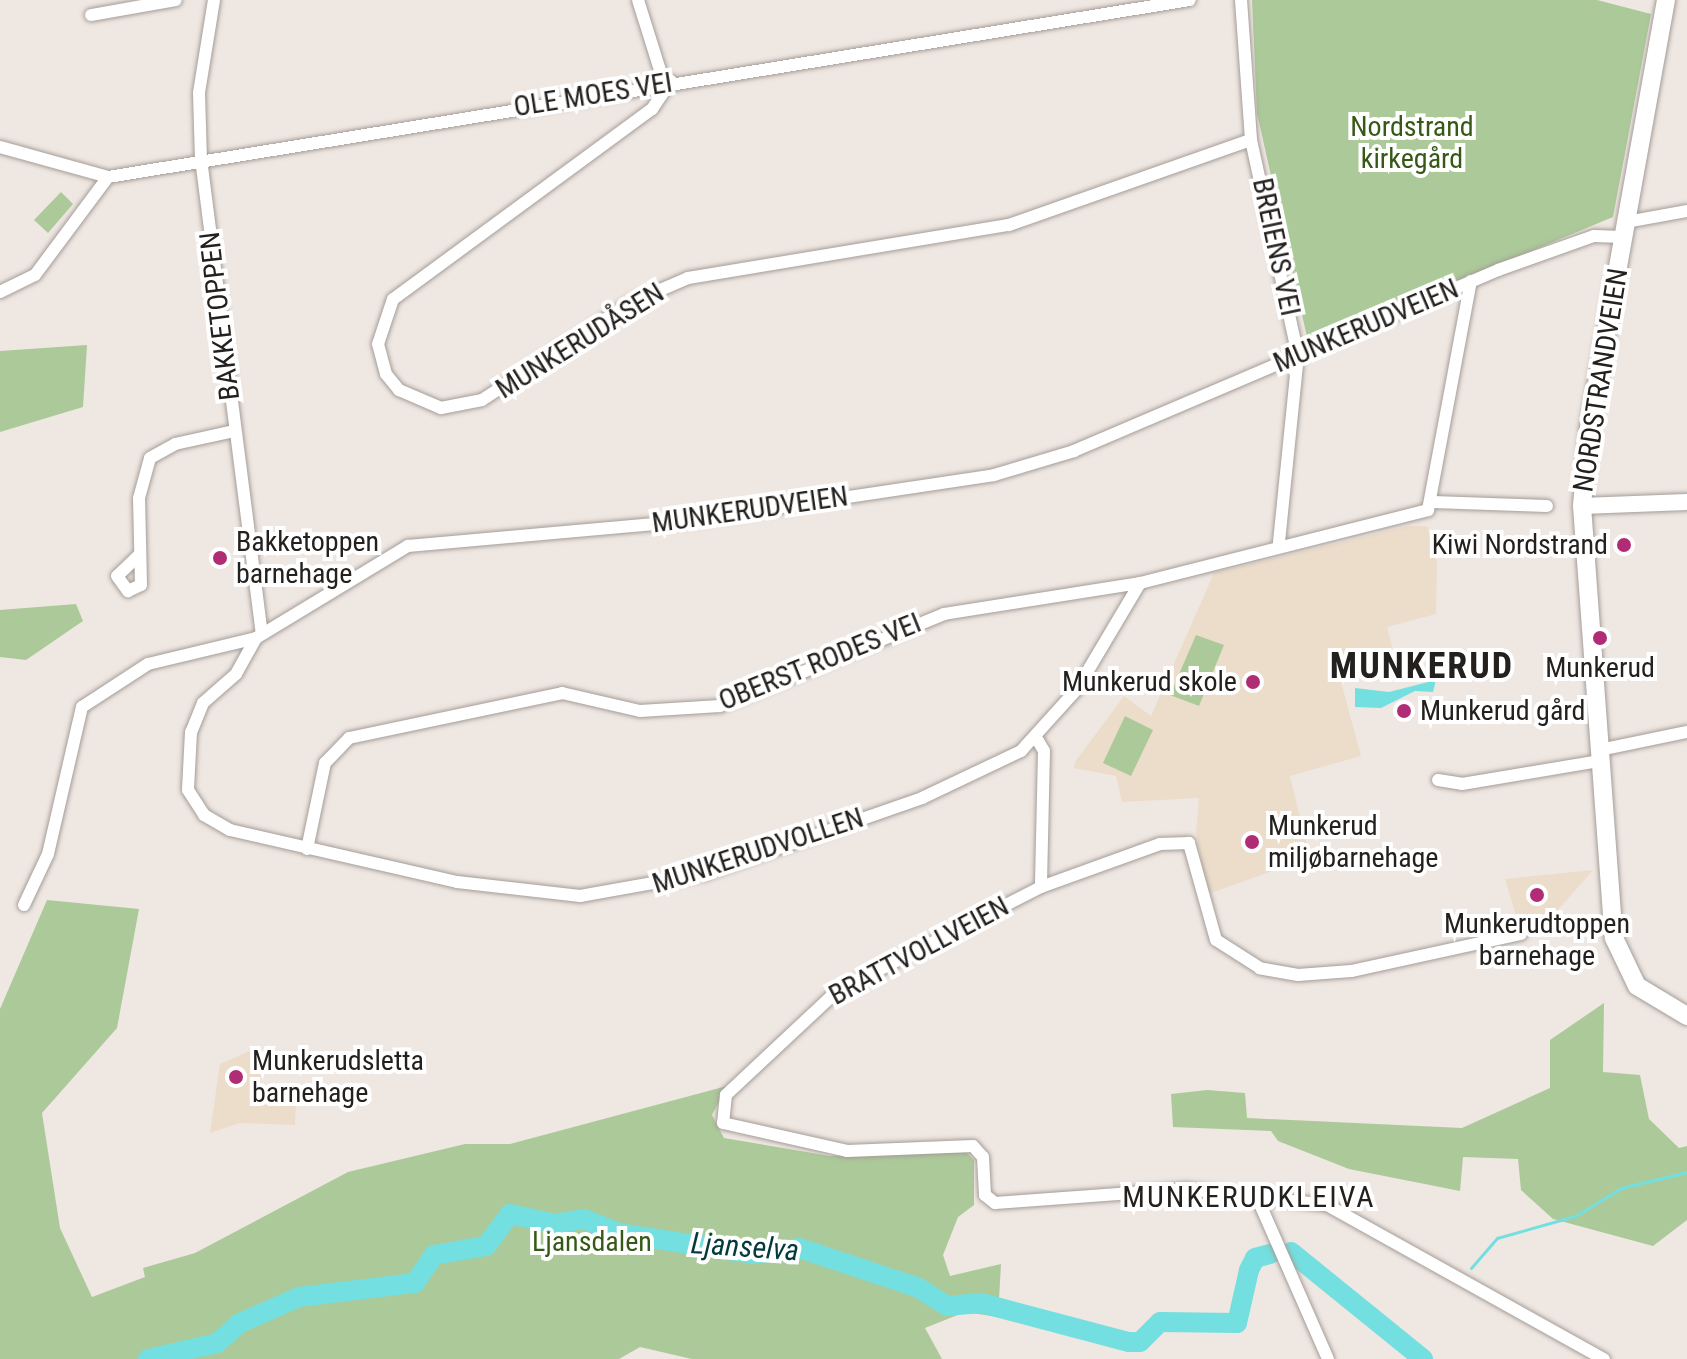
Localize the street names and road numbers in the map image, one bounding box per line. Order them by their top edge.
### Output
street label: OLE MOES VEI [511,66,675,124]
street label: BREIENS VEI [1245,175,1307,319]
street label: BAKKETOPPEN [193,230,247,402]
street label: NORDSTRANDVEIEN [1567,266,1635,494]
street label: MUNKERUDVEIEN [1269,272,1463,380]
street label: MUNKERUDÅSEN [490,276,670,406]
street label: MUNKERUDVEIEN [650,480,850,540]
street label: OBERST RODES VEI [714,606,926,718]
street label: MUNKERUDVOLLEN [648,801,868,901]
street label: BRATTVOLLVEIEN [823,890,1015,1012]

